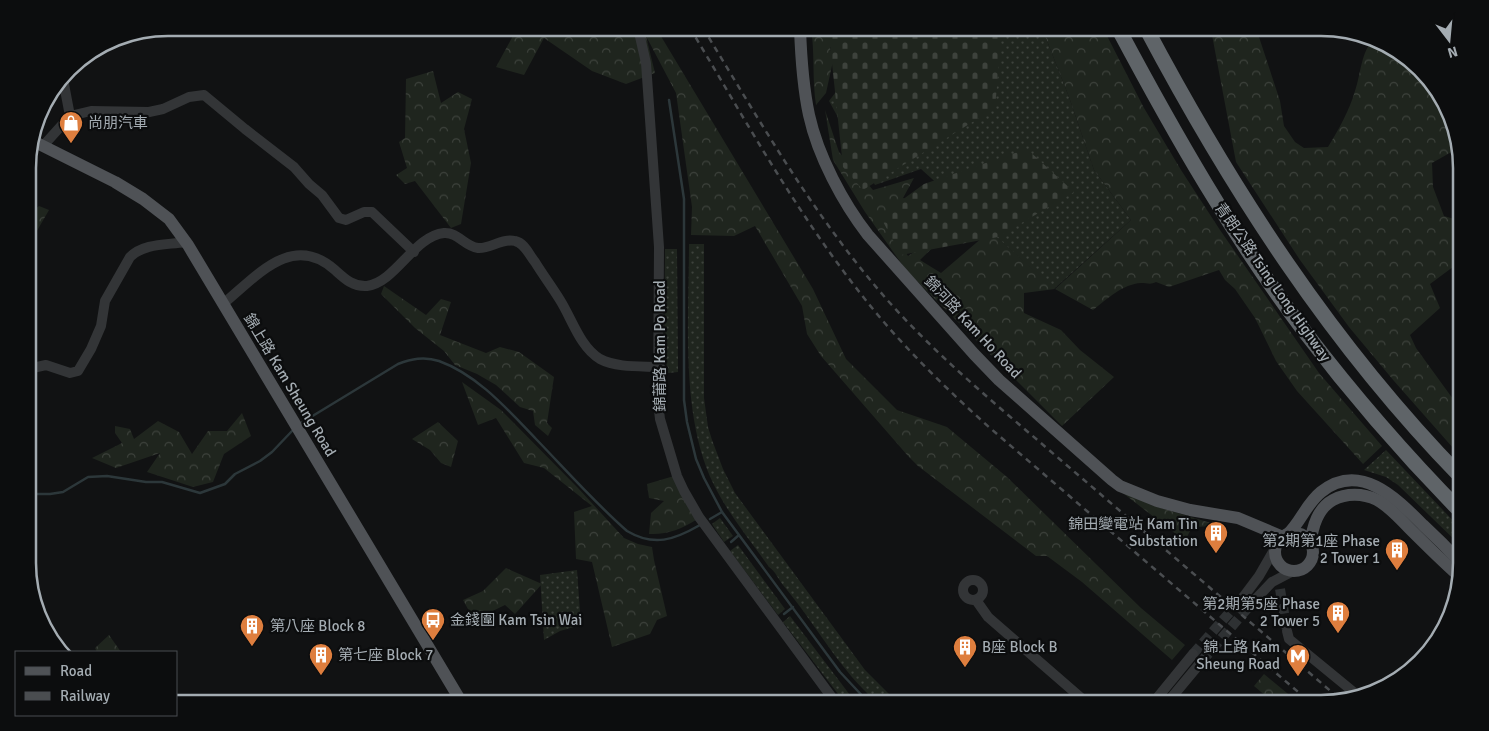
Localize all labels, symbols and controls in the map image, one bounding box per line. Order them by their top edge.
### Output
north arrow [1424,15,1474,65]
text: N [1445,43,1459,62]
shop icon: 尚朋汽車 [58,110,84,144]
place label: 尚朋汽車 [88,114,148,132]
street label: 青朗公路 Tsing Long Highway [1211,199,1335,365]
street label: 錦河路 Kam Ho Road [921,272,1025,382]
street label: 錦莆路 Kam Po Road [651,280,669,412]
street label: 錦上路 Kam Sheung Road [240,310,340,460]
place label: 錦田變電站 Kam Tin Substation [1068,515,1198,550]
building icon: 錦田變電站 Kam Tin Substation [1203,520,1229,554]
place label: 第2期第1座 Phase 2 Tower 1 [1262,532,1380,567]
building icon: 第2期第1座 Phase 2 Tower 1 [1384,537,1410,571]
place label: 第2期第5座 Phase 2 Tower 5 [1202,595,1320,630]
building icon: 第2期第5座 Phase 2 Tower 5 [1325,600,1351,634]
bus stop icon: 金錢圍 Kam Tsin Wai [420,607,446,641]
place label: 金錢圍 Kam Tsin Wai [450,611,582,629]
building icon: 第八座 Block 8 [239,613,265,647]
place label: 第八座 Block 8 [270,617,365,635]
building icon: B座 Block B [952,634,978,668]
place label: B座 Block B [982,638,1057,656]
place label: 錦上路 Kam Sheung Road [1196,638,1280,673]
building icon: 第七座 Block 7 [308,642,334,676]
metro station icon: 錦上路 Kam Sheung Road [1285,643,1311,677]
place label: 第七座 Block 7 [338,646,433,664]
legend [15,651,178,716]
text: Road [60,662,92,680]
text: Railway [60,687,110,705]

